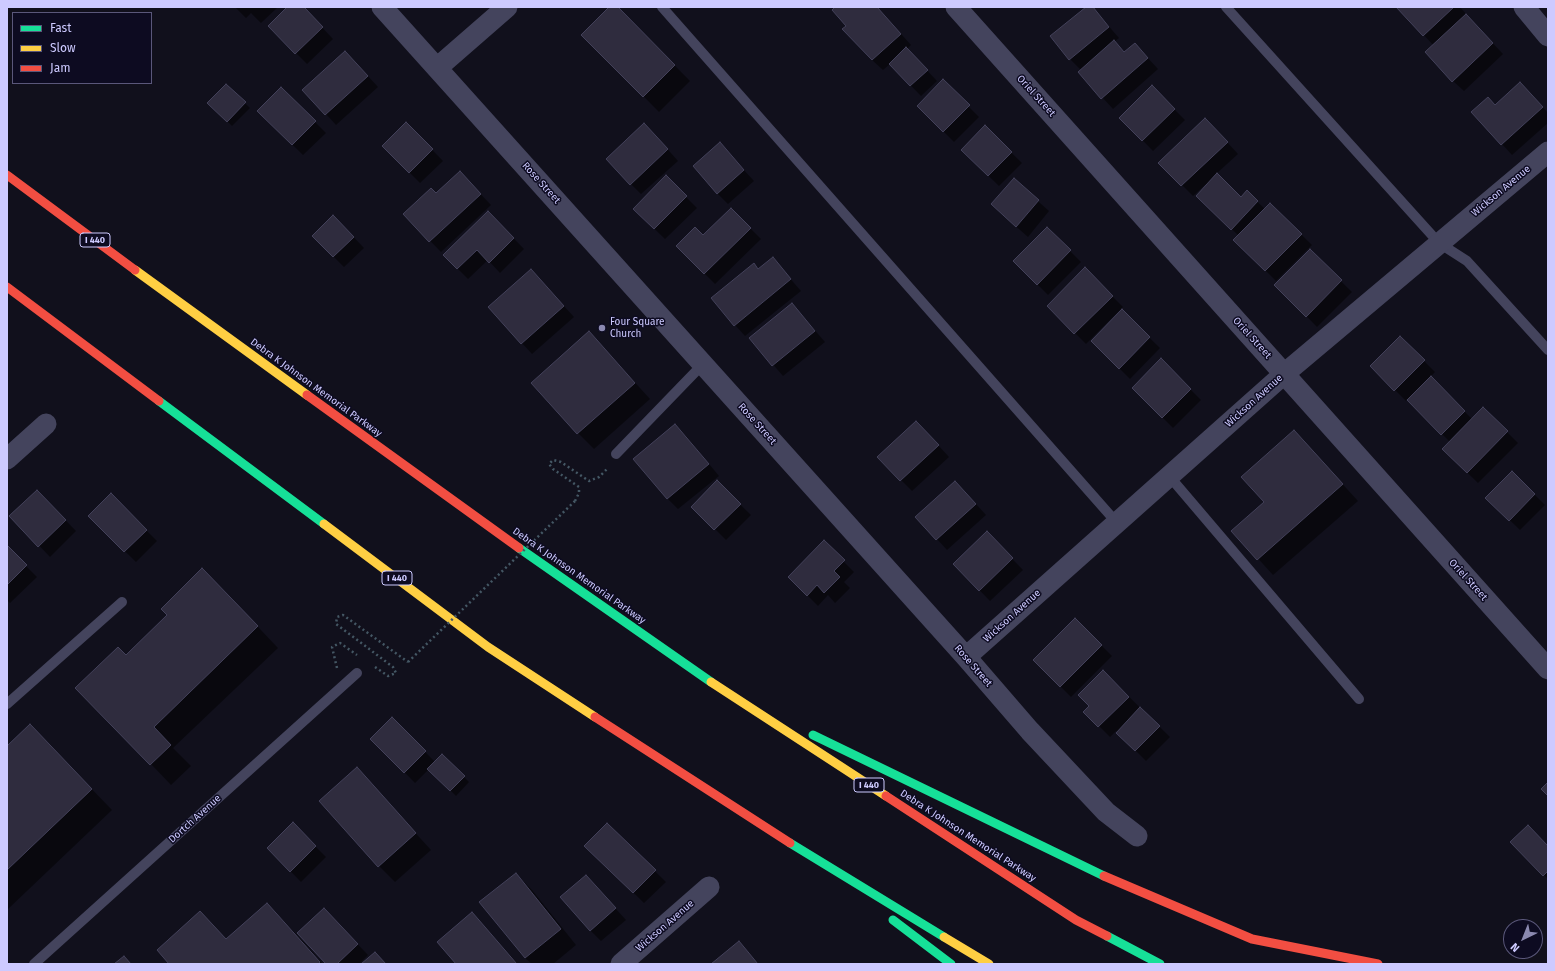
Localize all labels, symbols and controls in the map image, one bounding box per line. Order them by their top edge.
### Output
legend [12,12,152,84]
text: Fast [50,21,72,35]
text: Slow [50,41,76,55]
text: Jam [50,61,70,75]
street label: Oriel Street [1014,73,1058,119]
street label: Rose Street [519,160,563,206]
street label: Wickson Avenue [1469,163,1533,219]
road number: I 440 [80,233,110,247]
street label: Oriel Street [1230,315,1274,361]
place label: Four Square Church [610,316,664,340]
marker: Four Square Church [597,323,607,333]
street label: Debra K Johnson Memorial Parkway [248,336,384,440]
street label: Wickson Avenue [1223,372,1285,430]
street label: Rose Street [735,401,779,447]
street label: Debra K Johnson Memorial Parkway [510,525,648,627]
street label: Oriel Street [1446,557,1490,603]
road number: I 440 [382,571,412,585]
street label: Wickson Avenue [981,587,1043,645]
street label: Rose Street [952,643,994,689]
road number: I 440 [854,778,884,792]
street label: Debra K Johnson Memorial Parkway [898,787,1038,885]
street label: Dortch Avenue [166,792,224,846]
street label: Wickson Avenue [633,897,697,955]
north arrow [1503,919,1543,959]
text: N [1508,940,1522,955]

